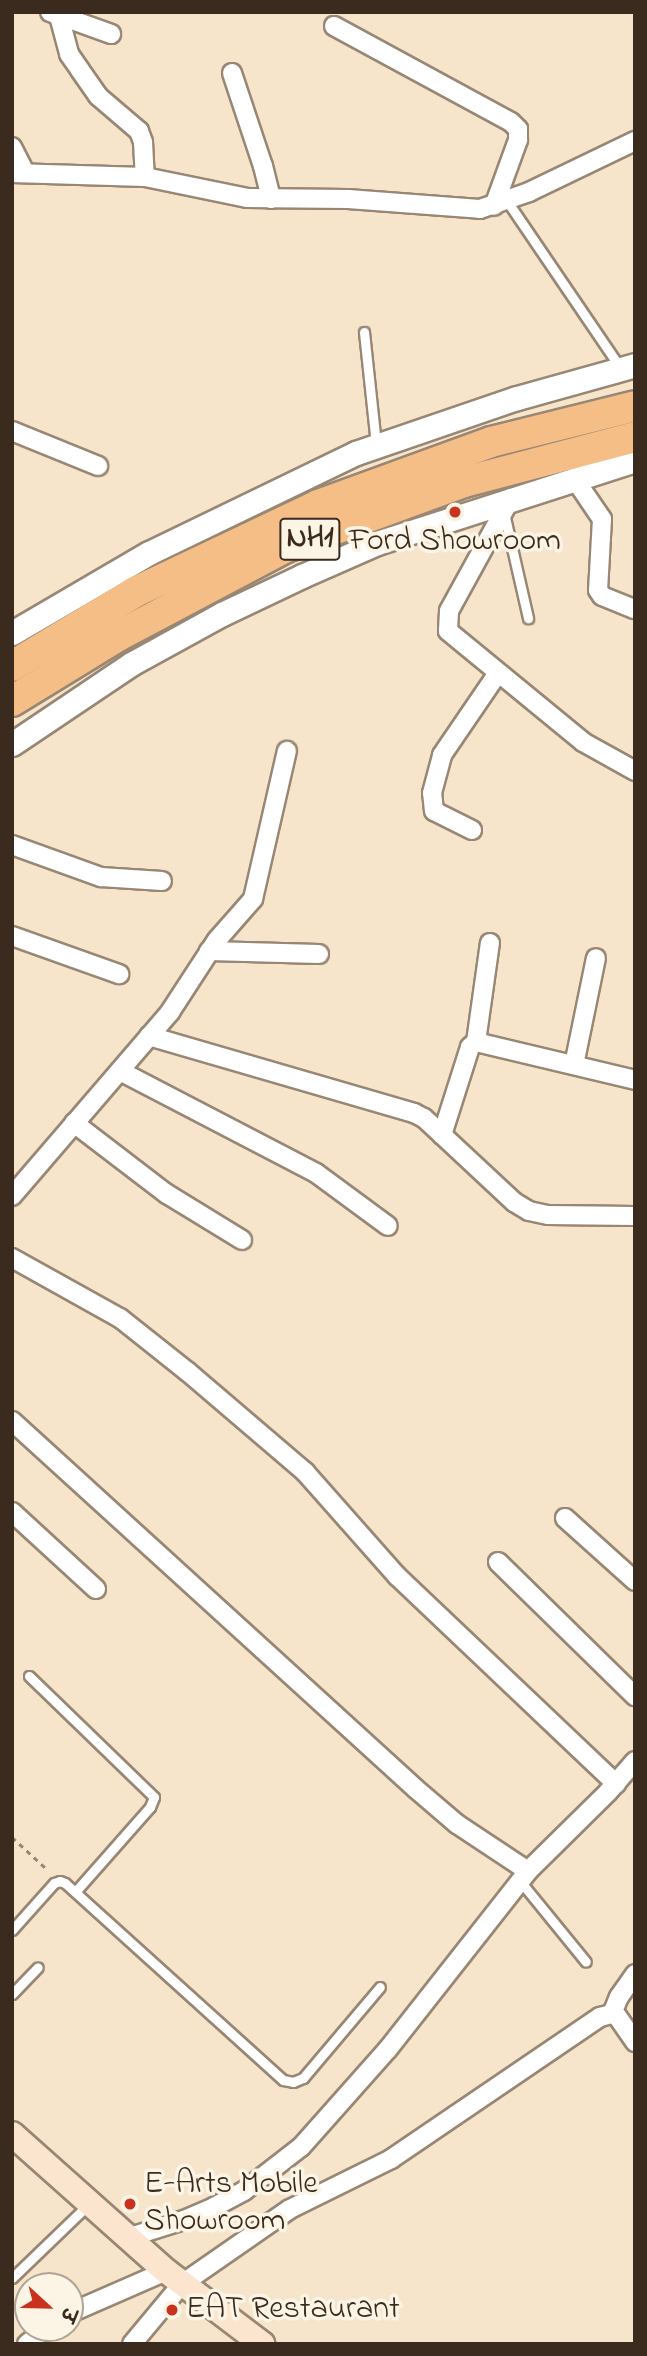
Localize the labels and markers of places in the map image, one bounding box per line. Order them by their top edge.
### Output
marker: Ford Showroom [447,504,463,520]
place label: Ford Showroom [349,523,561,561]
place label: E-Arts Mobile Showroom [144,2167,318,2242]
marker: E-Arts Mobile Showroom [122,2196,138,2212]
place label: EAT Restaurant [186,2291,400,2329]
marker: EAT Restaurant [164,2302,180,2318]

